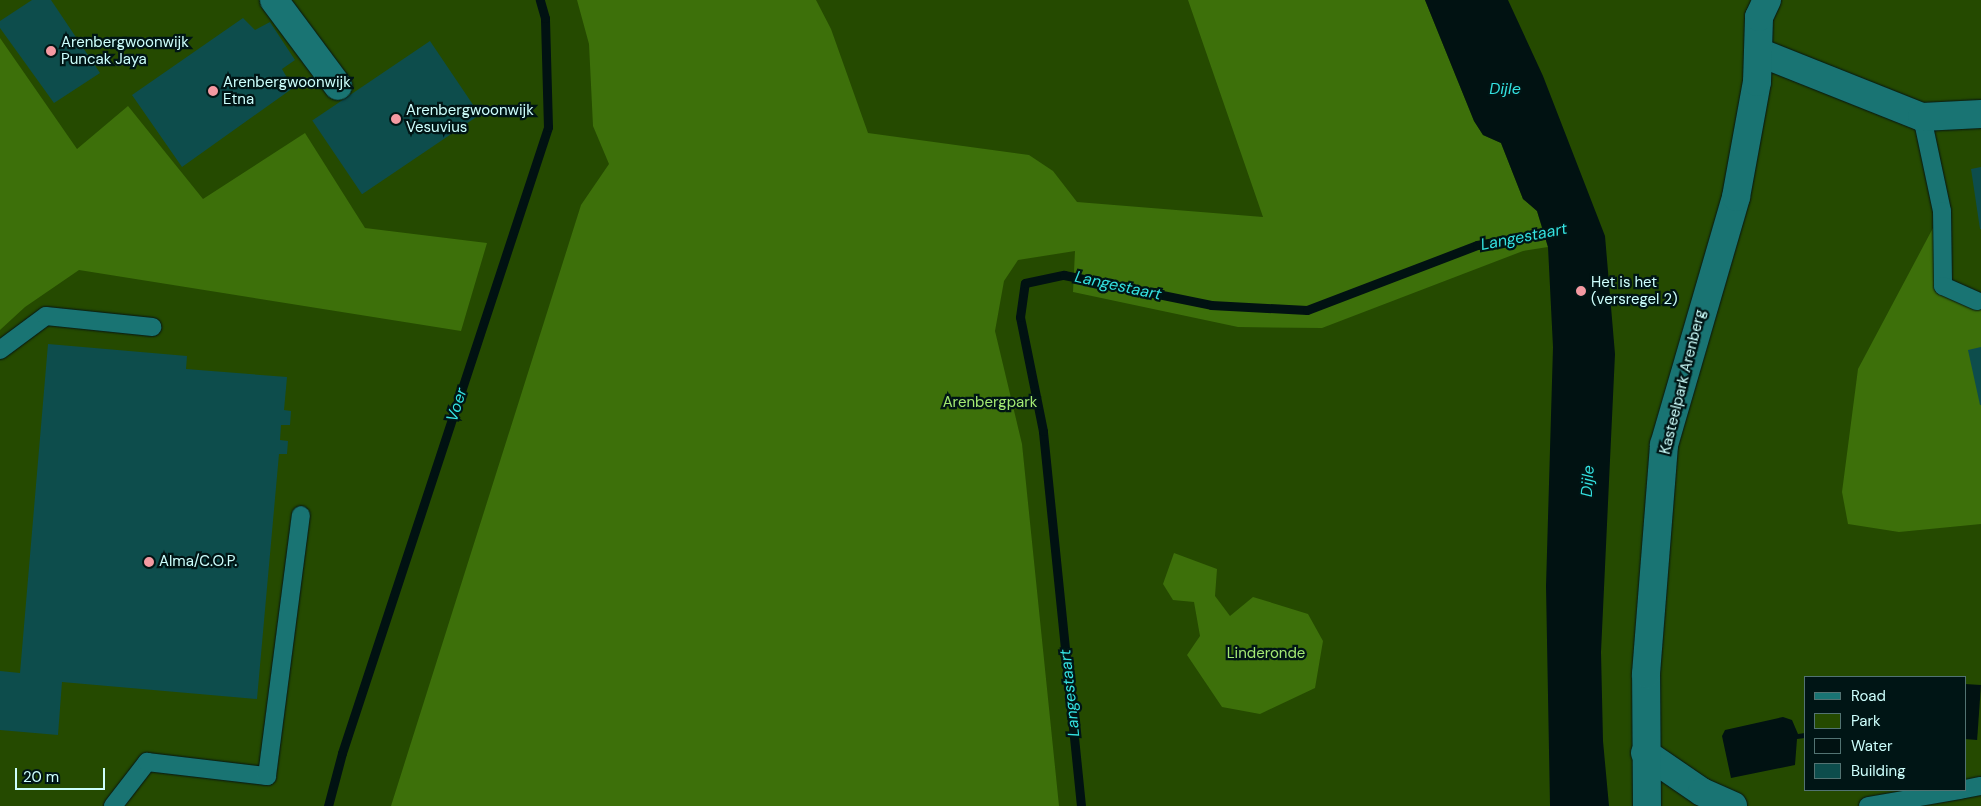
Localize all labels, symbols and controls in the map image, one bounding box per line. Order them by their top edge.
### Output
place label: Arenbergwoonwijk Puncak Jaya [61,33,189,68]
marker: Arenbergwoonwijk Puncak Jaya [45,45,57,57]
place label: Arenbergwoonwijk Etna [223,73,351,108]
water label: Dijle [1489,79,1521,99]
marker: Arenbergwoonwijk Etna [207,85,219,97]
place label: Arenbergwoonwijk Vesuvius [406,101,534,136]
marker: Arenbergwoonwijk Vesuvius [390,113,402,125]
water label: Langestaart [1479,219,1569,255]
water label: Langestaart [1073,267,1163,305]
place label: Het is het (versregel 2) [1591,273,1678,308]
marker: Het is het (versregel 2) [1575,285,1587,297]
street label: Kasteelpark Arenberg [1656,308,1710,456]
water label: Voer [443,386,471,424]
park label: Arenbergpark [943,394,1037,412]
water label: Dijle [1577,465,1599,497]
place label: Alma/C.O.P. [159,553,237,571]
marker: Alma/C.O.P. [143,556,155,568]
park label: Linderonde [1227,645,1305,663]
water label: Langestaart [1056,648,1084,738]
legend [1804,676,1966,791]
text: Road [1851,686,1886,706]
text: Park [1851,711,1881,731]
text: Water [1851,736,1892,756]
scale bar [18,758,108,790]
text: Building [1851,761,1906,781]
text: 20 m [23,767,59,787]

